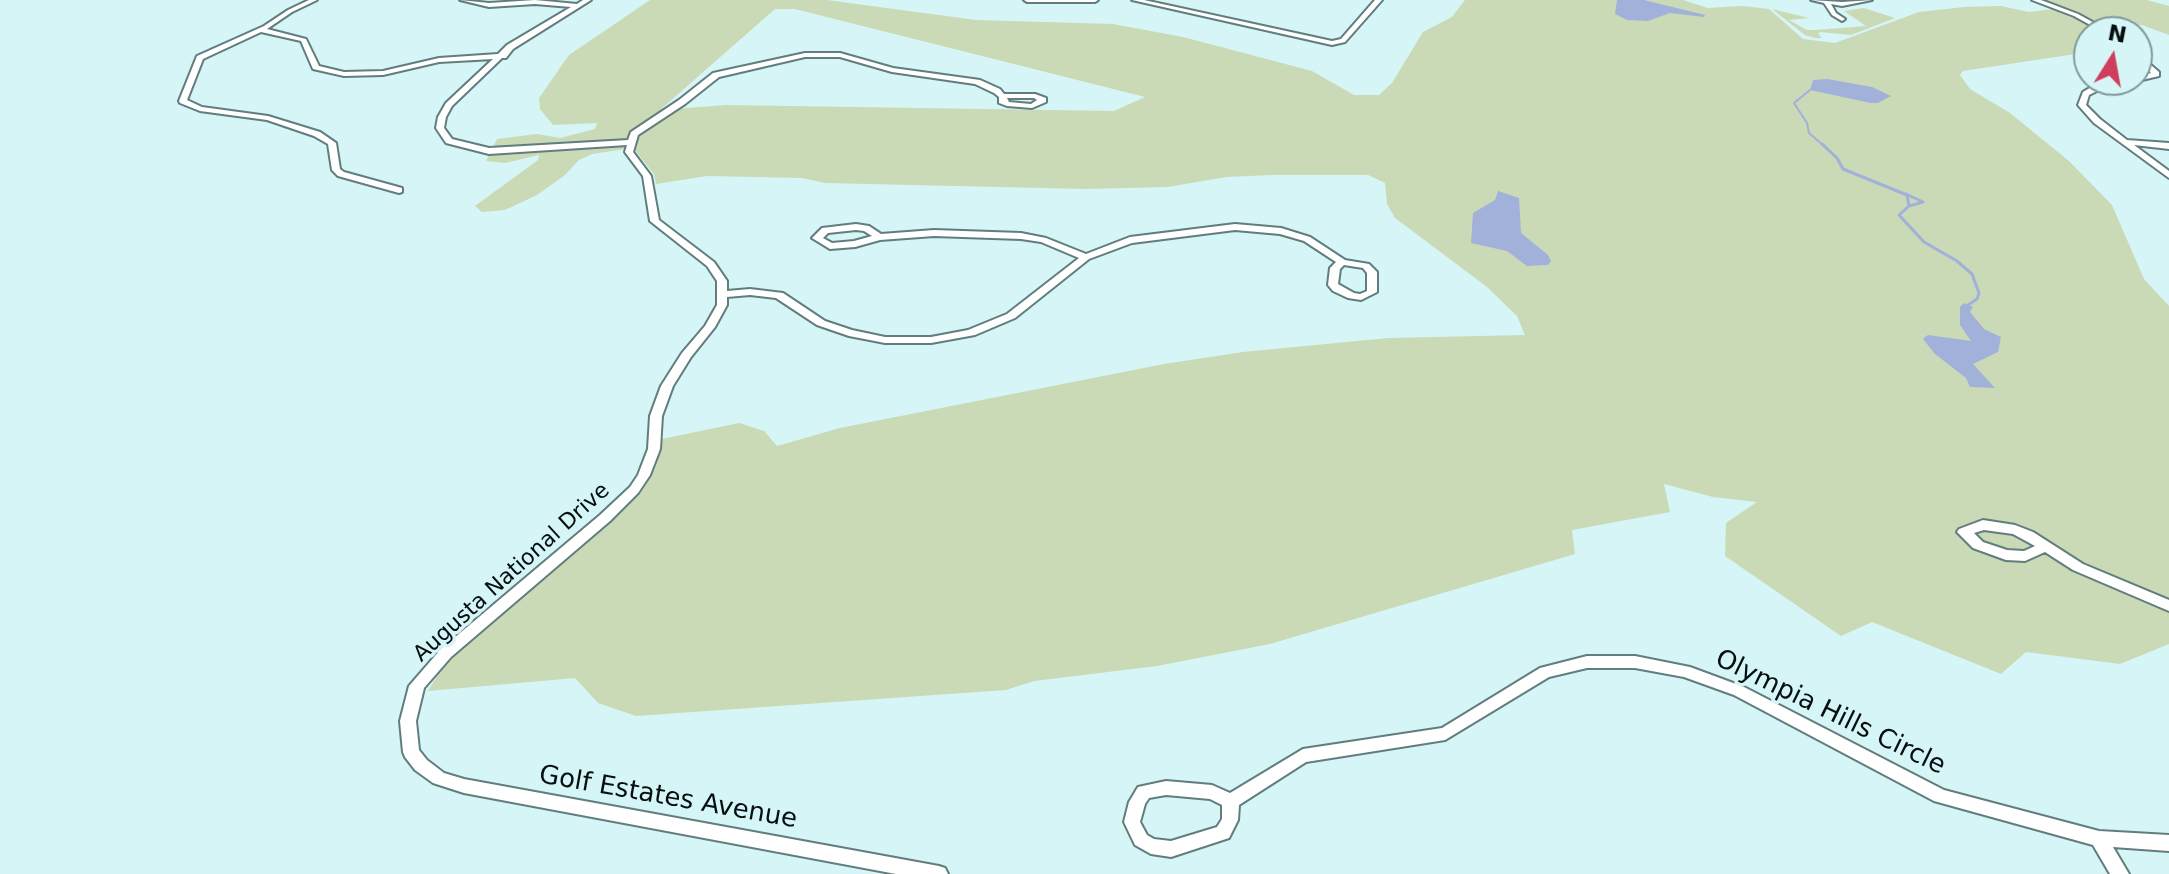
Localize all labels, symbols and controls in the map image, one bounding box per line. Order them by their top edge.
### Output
north arrow [2073,16,2153,96]
text: N [2106,20,2129,48]
street label: Augusta National Drive [408,478,616,668]
street label: Olympia Hills Circle [1710,644,1950,782]
street label: Golf Estates Avenue [537,760,799,836]

